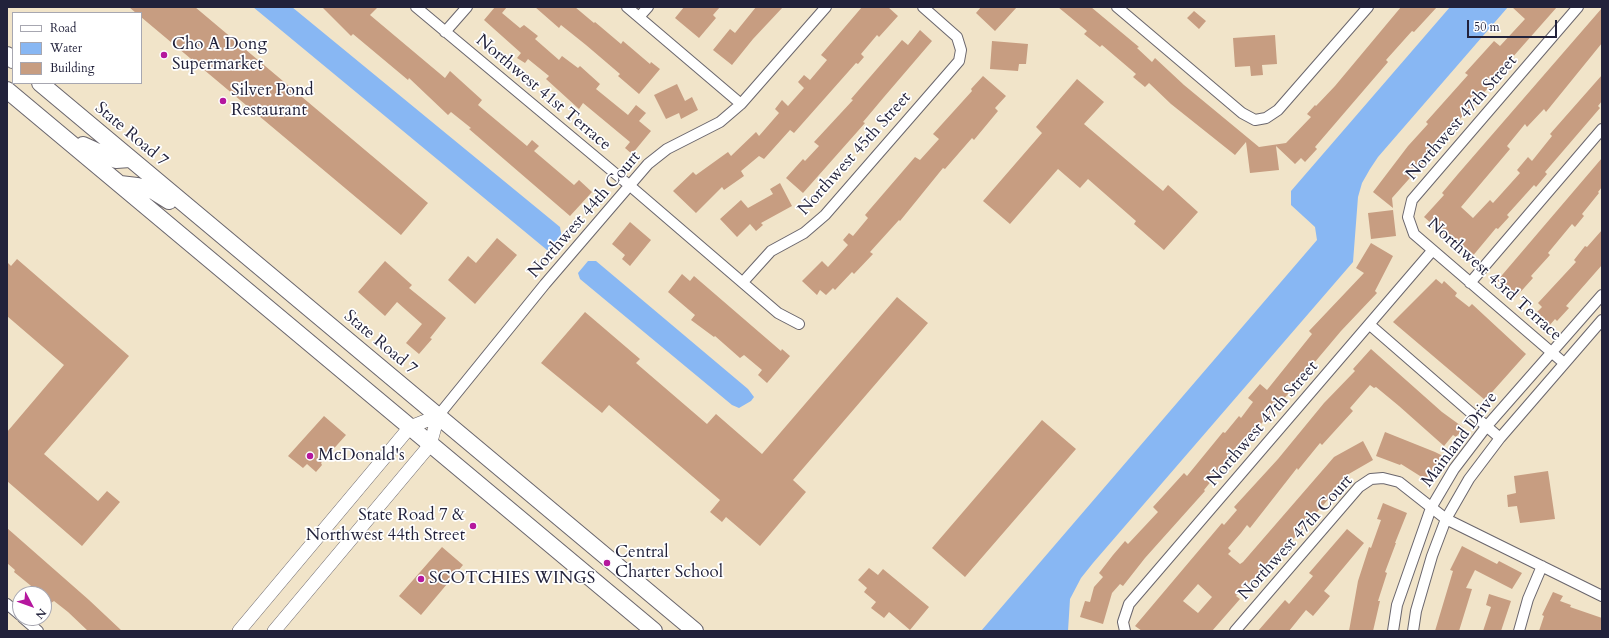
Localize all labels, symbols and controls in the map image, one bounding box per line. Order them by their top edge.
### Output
legend [12,12,142,84]
scale bar [1469,12,1559,38]
text: 50 m [1474,19,1500,35]
text: Road [50,20,76,36]
street label: Northwest 41st Terrace [471,31,615,155]
place label: Cho A Dong Supermarket [172,35,267,75]
text: Water [50,40,82,56]
marker: Cho A Dong Supermarket [159,50,169,60]
street label: Northwest 47th Street [1402,51,1522,185]
text: Building [50,60,94,76]
place label: Silver Pond Restaurant [231,81,314,121]
street label: Northwest 45th Street [794,88,916,220]
marker: Silver Pond Restaurant [218,96,228,106]
street label: State Road 7 [90,98,172,172]
street label: Northwest 44th Court [524,147,646,283]
street label: Northwest 43rd Terrace [1422,214,1566,346]
street label: State Road 7 [339,306,421,380]
street label: Northwest 47th Street [1203,357,1323,491]
street label: Mainland Drive [1418,388,1502,492]
place label: McDonald's [318,446,405,466]
marker: McDonald's [305,451,315,461]
street label: Northwest 47th Court [1234,471,1358,605]
place label: State Road 7 & Northwest 44th Street [306,506,465,546]
marker: State Road 7 & Northwest 44th Street [468,521,478,531]
place label: Central Charter School [615,543,723,583]
marker: Central Charter School [602,558,612,568]
place label: SCOTCHIES WINGS [429,569,595,589]
marker: SCOTCHIES WINGS [416,574,426,584]
north arrow [12,586,52,626]
text: N [32,605,49,622]

